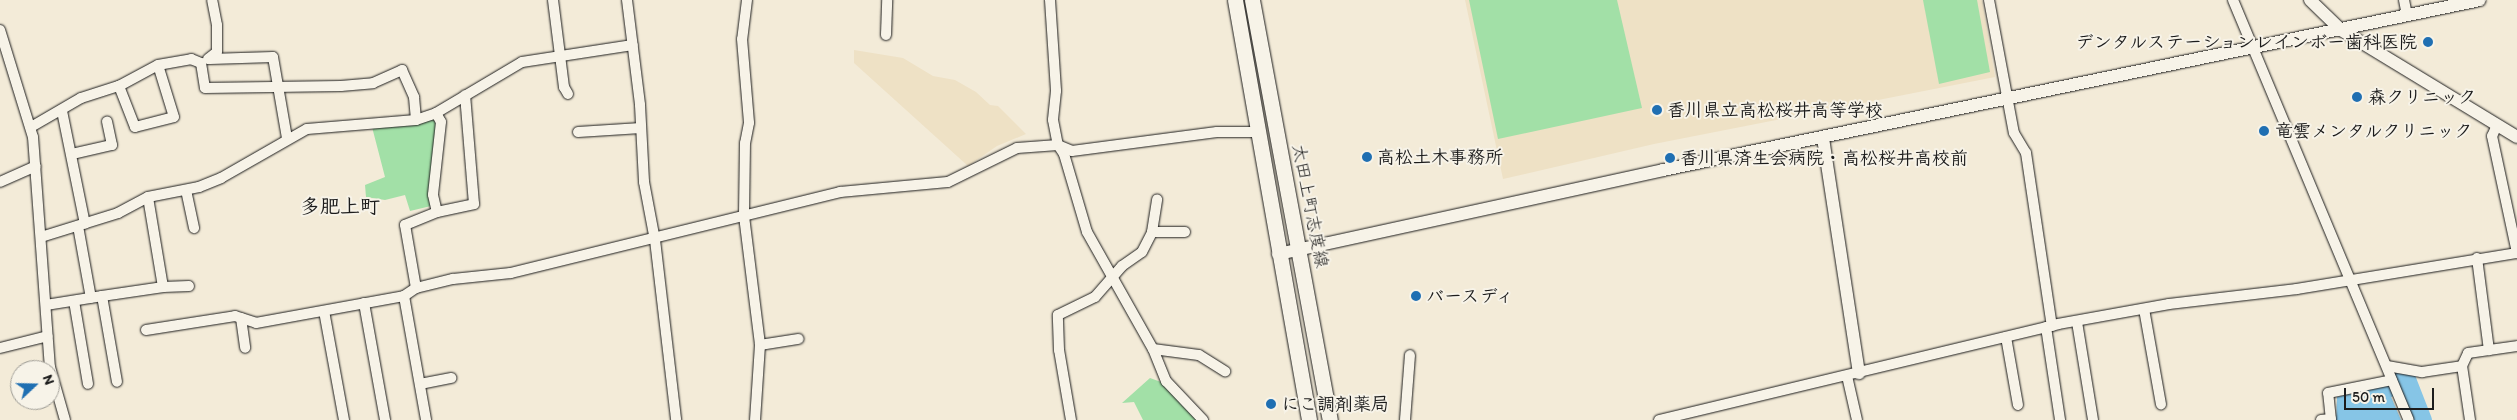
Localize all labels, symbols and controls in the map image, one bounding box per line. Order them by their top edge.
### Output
place label: デンタルステーションレインボー歯科医院 [2075,31,2417,53]
marker: デンタルステーションレインボー歯科医院 [2421,35,2435,49]
place label: 森クリニック [2368,86,2476,108]
marker: 森クリニック [2350,90,2364,104]
place label: 香川県立高松桜井高等学校 [1667,99,1883,121]
marker: 香川県立高松桜井高等学校 [1651,104,1663,116]
place label: 竜雲メンタルクリニック [2275,120,2473,142]
marker: 竜雲メンタルクリニック [2257,124,2271,138]
street label: 太田上町志度線 [1287,142,1333,270]
place label: 高松土木事務所 [1377,146,1503,168]
place label: 香川県済生会病院・高松桜井高校前 [1680,147,1968,169]
marker: 高松土木事務所 [1361,151,1373,163]
marker: 香川県済生会病院・高松桜井高校前 [1664,152,1676,164]
district label: 多肥上町 [300,194,380,218]
place label: バースディ [1426,285,1516,307]
marker: バースディ [1410,290,1422,302]
north arrow [10,360,60,410]
text: N [39,372,58,387]
scale bar [2347,378,2437,410]
text: 50 m [2352,388,2385,406]
place label: にこ調剤薬局 [1281,393,1389,415]
marker: にこ調剤薬局 [1265,398,1277,410]

